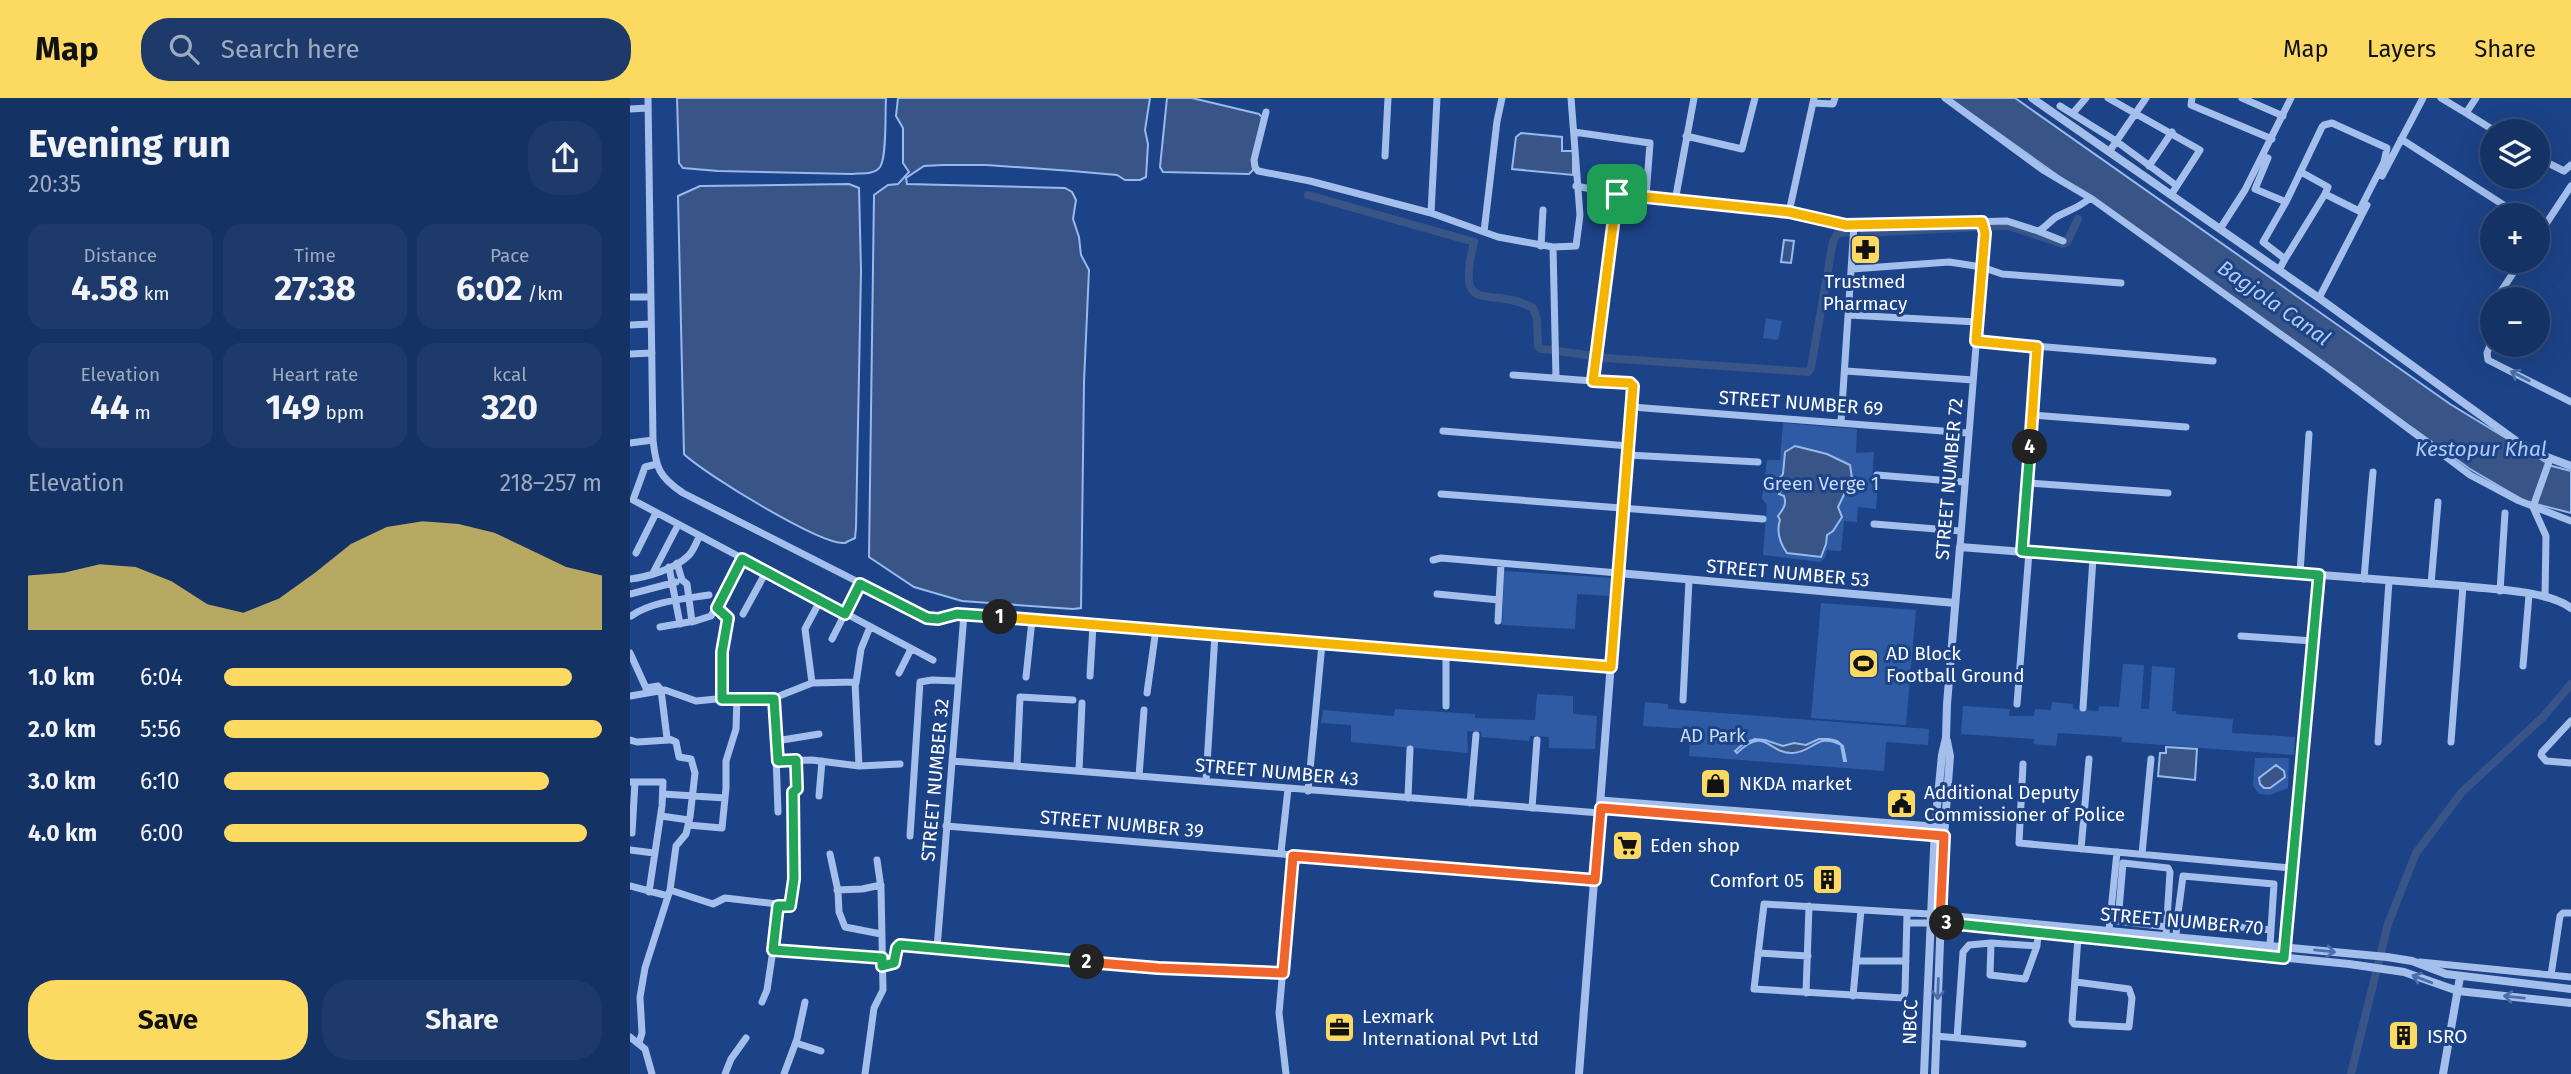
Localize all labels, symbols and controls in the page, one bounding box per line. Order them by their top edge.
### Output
search box [141,18,631,81]
text: Map [35,29,99,69]
icon: search [165,30,203,68]
text: Search here [221,34,360,65]
text: Map [2283,35,2329,63]
text: Layers [2367,35,2436,63]
text: Share [2474,35,2536,63]
map controls [2480,119,2550,357]
button: layers [2480,119,2550,189]
text: Evening run [28,121,231,167]
button: share [528,121,602,195]
pin [1587,164,1647,224]
text: 20:35 [28,170,81,198]
icon: arrive [1598,175,1636,213]
button: + [2480,203,2550,273]
pharmacy icon: Trustmed Pharmacy [1848,233,1882,267]
text: Distance [83,244,157,267]
text: Time [294,244,336,267]
text: Pace [490,244,529,267]
water label: Bagjola Canal [2213,255,2335,351]
text: 4.58 [71,267,139,309]
text: 27:38 [274,267,356,309]
text: 6:02 [456,267,522,309]
place label: Trustmed Pharmacy [1823,270,1908,315]
text: km [139,282,170,305]
text: /km [522,282,563,305]
button: − [2480,287,2550,357]
text: Elevation [81,363,160,386]
text: Heart rate [272,363,358,386]
text: kcal [493,363,527,386]
one-way arrow [2510,369,2531,383]
text: 44 [90,386,129,428]
text: 149 [266,386,321,428]
text: 320 [481,386,538,428]
street label: STREET NUMBER 69 [1718,386,1884,420]
street label: STREET NUMBER 72 [1930,397,1968,561]
text: m [129,401,151,424]
text: bpm [321,401,364,424]
pin: 4 [2012,430,2048,464]
text: 4 [2024,435,2035,458]
water label: Kestopur Khal [2415,436,2547,462]
text: Elevation [28,469,124,497]
text: 218–257 m [500,469,602,497]
park label: Green Verge 1 [1763,472,1879,495]
street label: STREET NUMBER 53 [1705,554,1871,592]
pin: 1 [982,600,1018,634]
text: 1 [995,605,1004,628]
place label: AD Block Football Ground [1886,642,2025,687]
sports icon: AD Block Football Ground [1846,647,1880,681]
text: 1.0 km [28,663,95,691]
text: 6:04 [140,663,183,691]
street label: STREET NUMBER 32 [916,697,954,863]
text: 2.0 km [28,715,96,743]
text: 5:56 [140,715,181,743]
park label: AD Park [1680,724,1746,747]
street label: STREET NUMBER 43 [1194,753,1360,791]
shop icon: NKDA market [1699,766,1733,800]
text: 3.0 km [28,767,96,795]
text: 6:10 [140,767,180,795]
place label: NKDA market [1739,772,1852,795]
place label: Additional Deputy Commissioner of Police [1924,781,2125,826]
public building icon: Additional Deputy Commissioner of Police [1884,786,1918,820]
street label: STREET NUMBER 39 [1039,805,1205,843]
text: 4.0 km [28,819,97,847]
text: 6:00 [140,819,183,847]
supermarket icon: Eden shop [1610,828,1644,862]
place label: Eden shop [1650,834,1740,857]
building icon: Comfort 05 [1810,863,1844,897]
place label: Comfort 05 [1710,869,1804,892]
street label: STREET NUMBER 70 [2099,902,2265,940]
pin: 3 [1930,906,1964,940]
text: 3 [1942,911,1951,934]
pin: 2 [1070,944,1105,980]
one-way arrow [2314,945,2336,958]
text: 2 [1082,950,1091,973]
one-way arrow [2412,971,2433,984]
one-way arrow [1931,977,1944,1000]
button: Save [28,980,308,1060]
button: Share [322,980,602,1060]
one-way arrow [2503,990,2526,1003]
street label: NBCC [1898,999,1922,1045]
place label: Lexmark International Pvt Ltd [1362,1005,1539,1050]
office icon: Lexmark International Pvt Ltd [1322,1010,1356,1044]
building icon: ISRO [2387,1019,2421,1053]
place label: ISRO [2427,1025,2467,1048]

